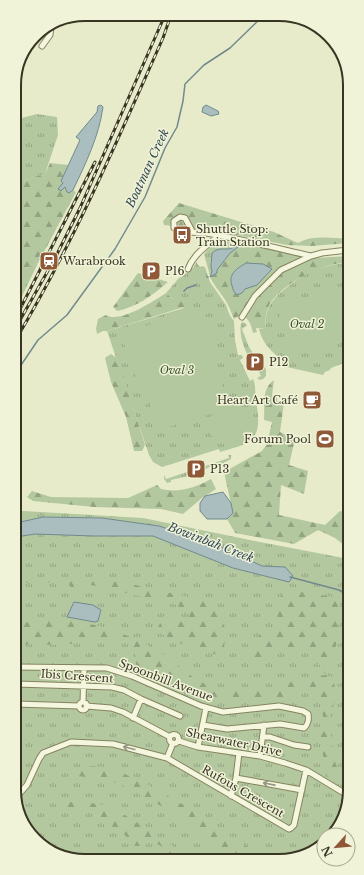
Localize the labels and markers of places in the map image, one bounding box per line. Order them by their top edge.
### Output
place label: Shuttle Stop: Train Station [196,222,270,249]
bus stop icon: Shuttle Stop: Train Station [171,224,193,246]
station icon: Warabrook [38,250,60,272]
place label: Warabrook [62,254,126,268]
parking icon: P16 [140,260,162,282]
place label: P16 [165,264,185,278]
parking icon: P12 [244,351,266,373]
place label: P12 [269,355,288,369]
cafe icon: Heart Art Café [301,389,323,411]
place label: Heart Art Café [217,393,298,407]
sports icon: Forum Pool [314,428,336,450]
place label: Forum Pool [244,432,311,446]
parking icon: P13 [185,458,207,480]
place label: P13 [210,462,229,476]

